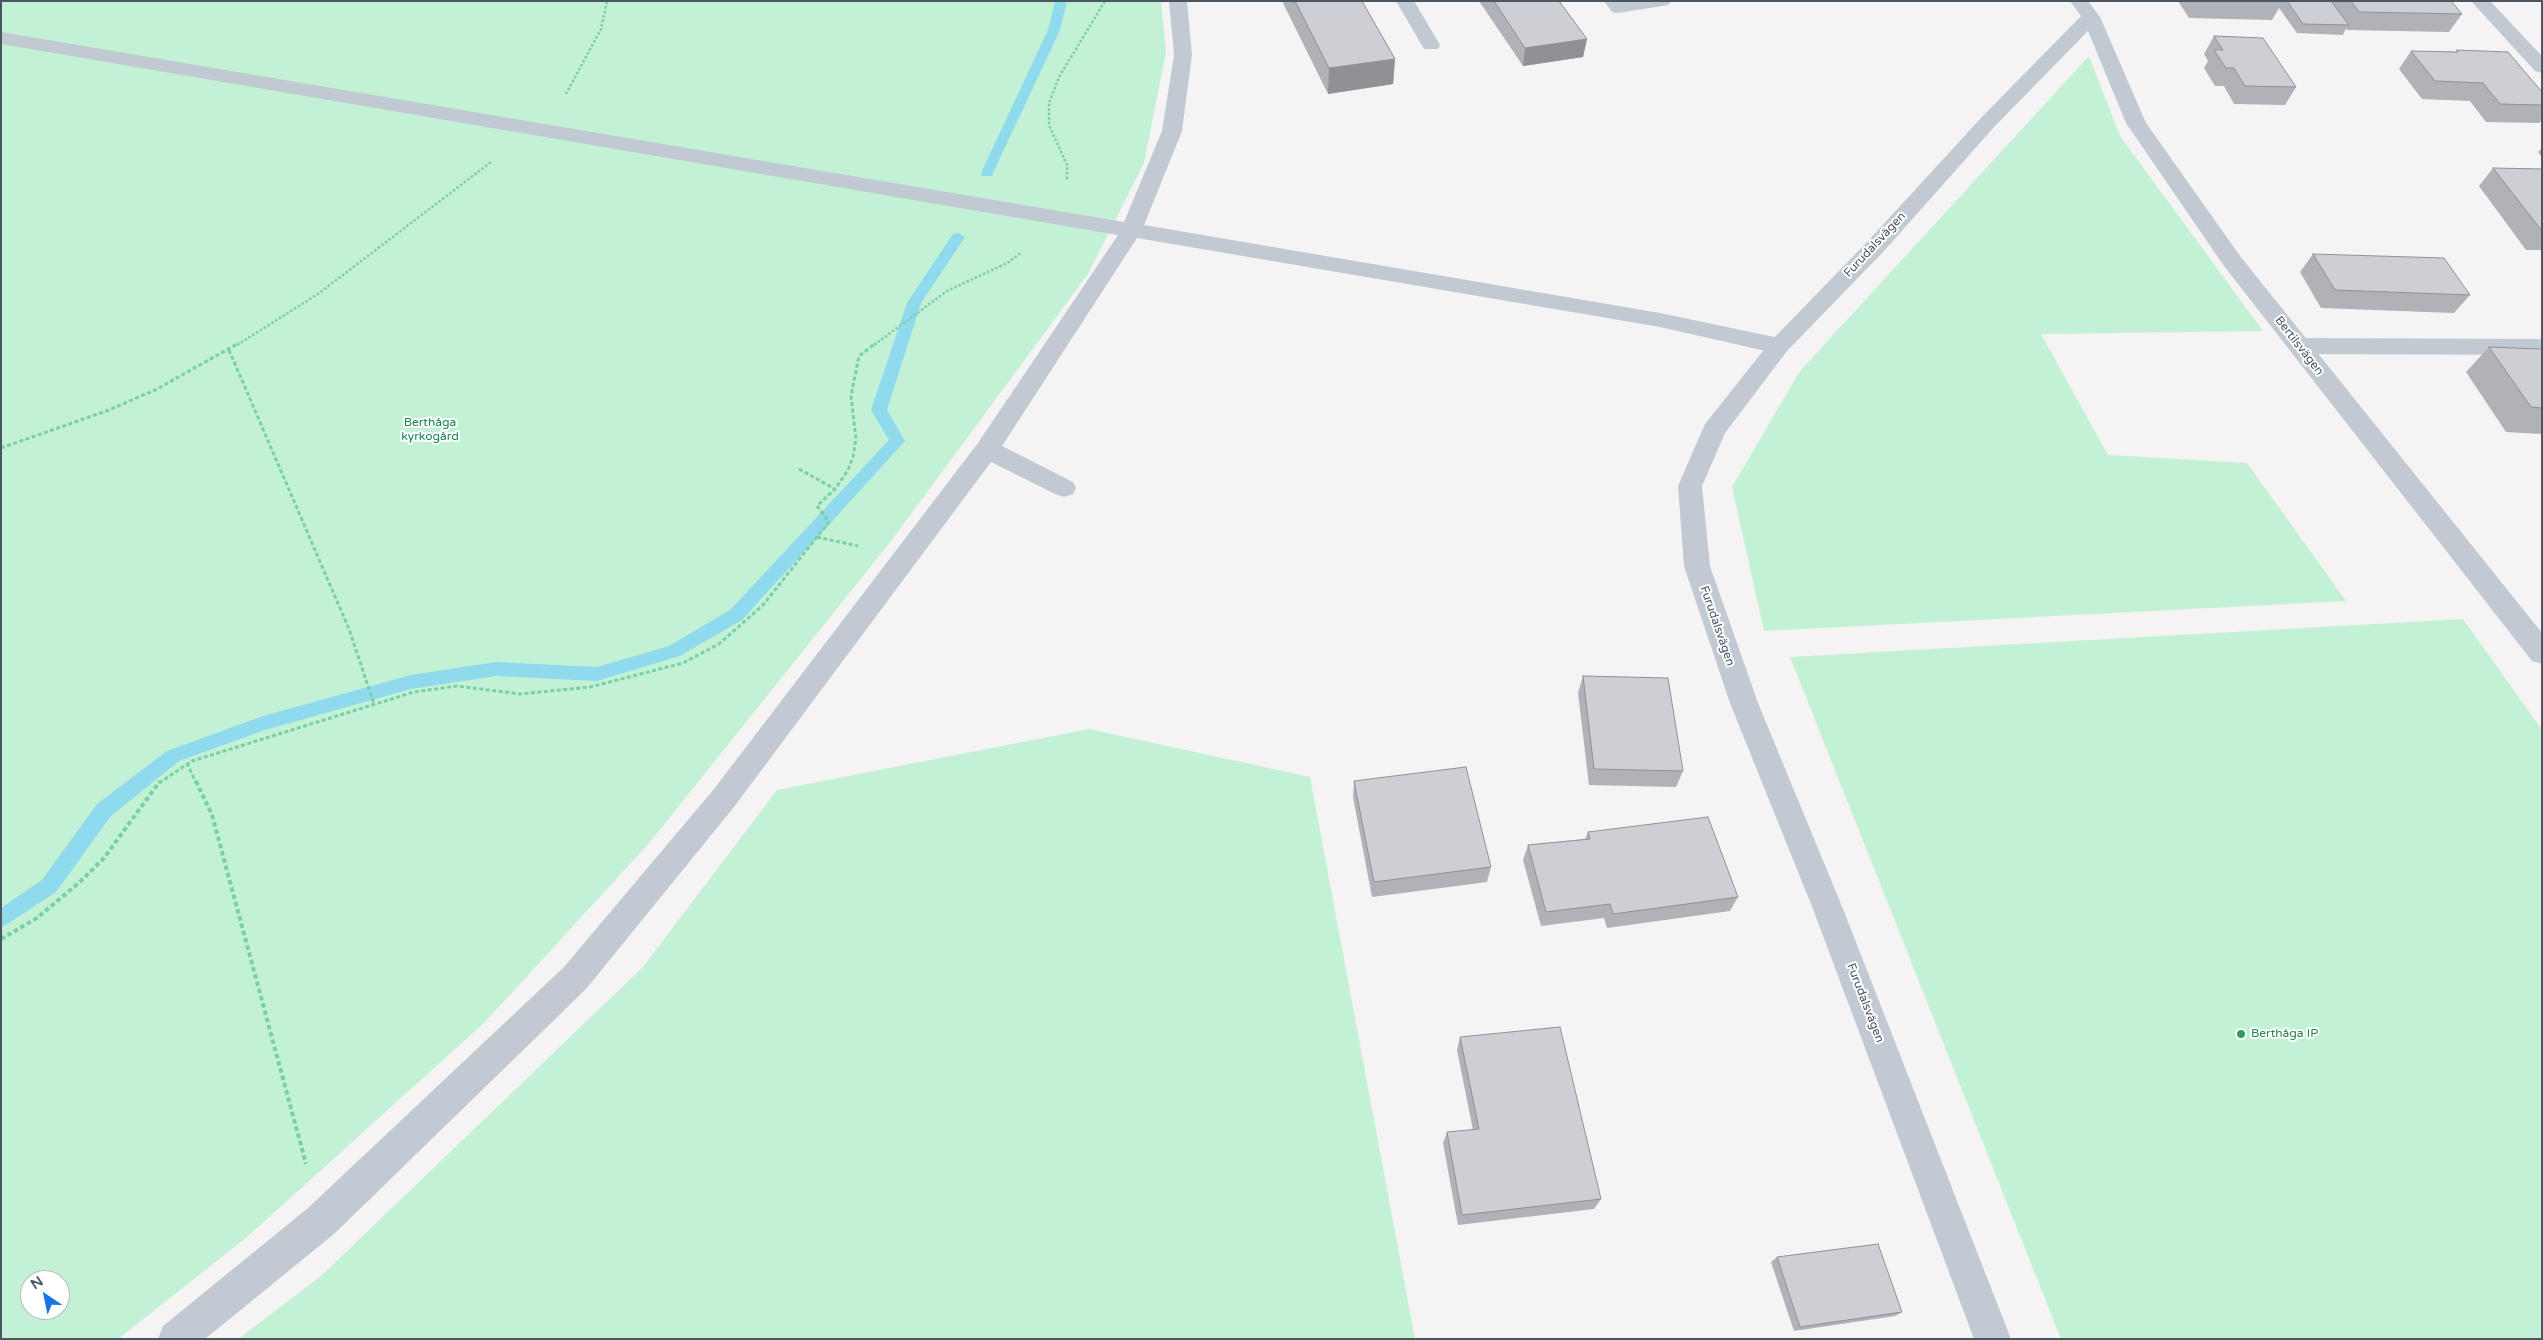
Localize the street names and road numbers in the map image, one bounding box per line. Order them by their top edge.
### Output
street label: Furudalsvägen [1841,209,1909,281]
street label: Bertilsvägen [2272,314,2326,378]
street label: Furudalsvägen [1697,584,1737,668]
street label: Furudalsvägen [1843,961,1887,1045]

